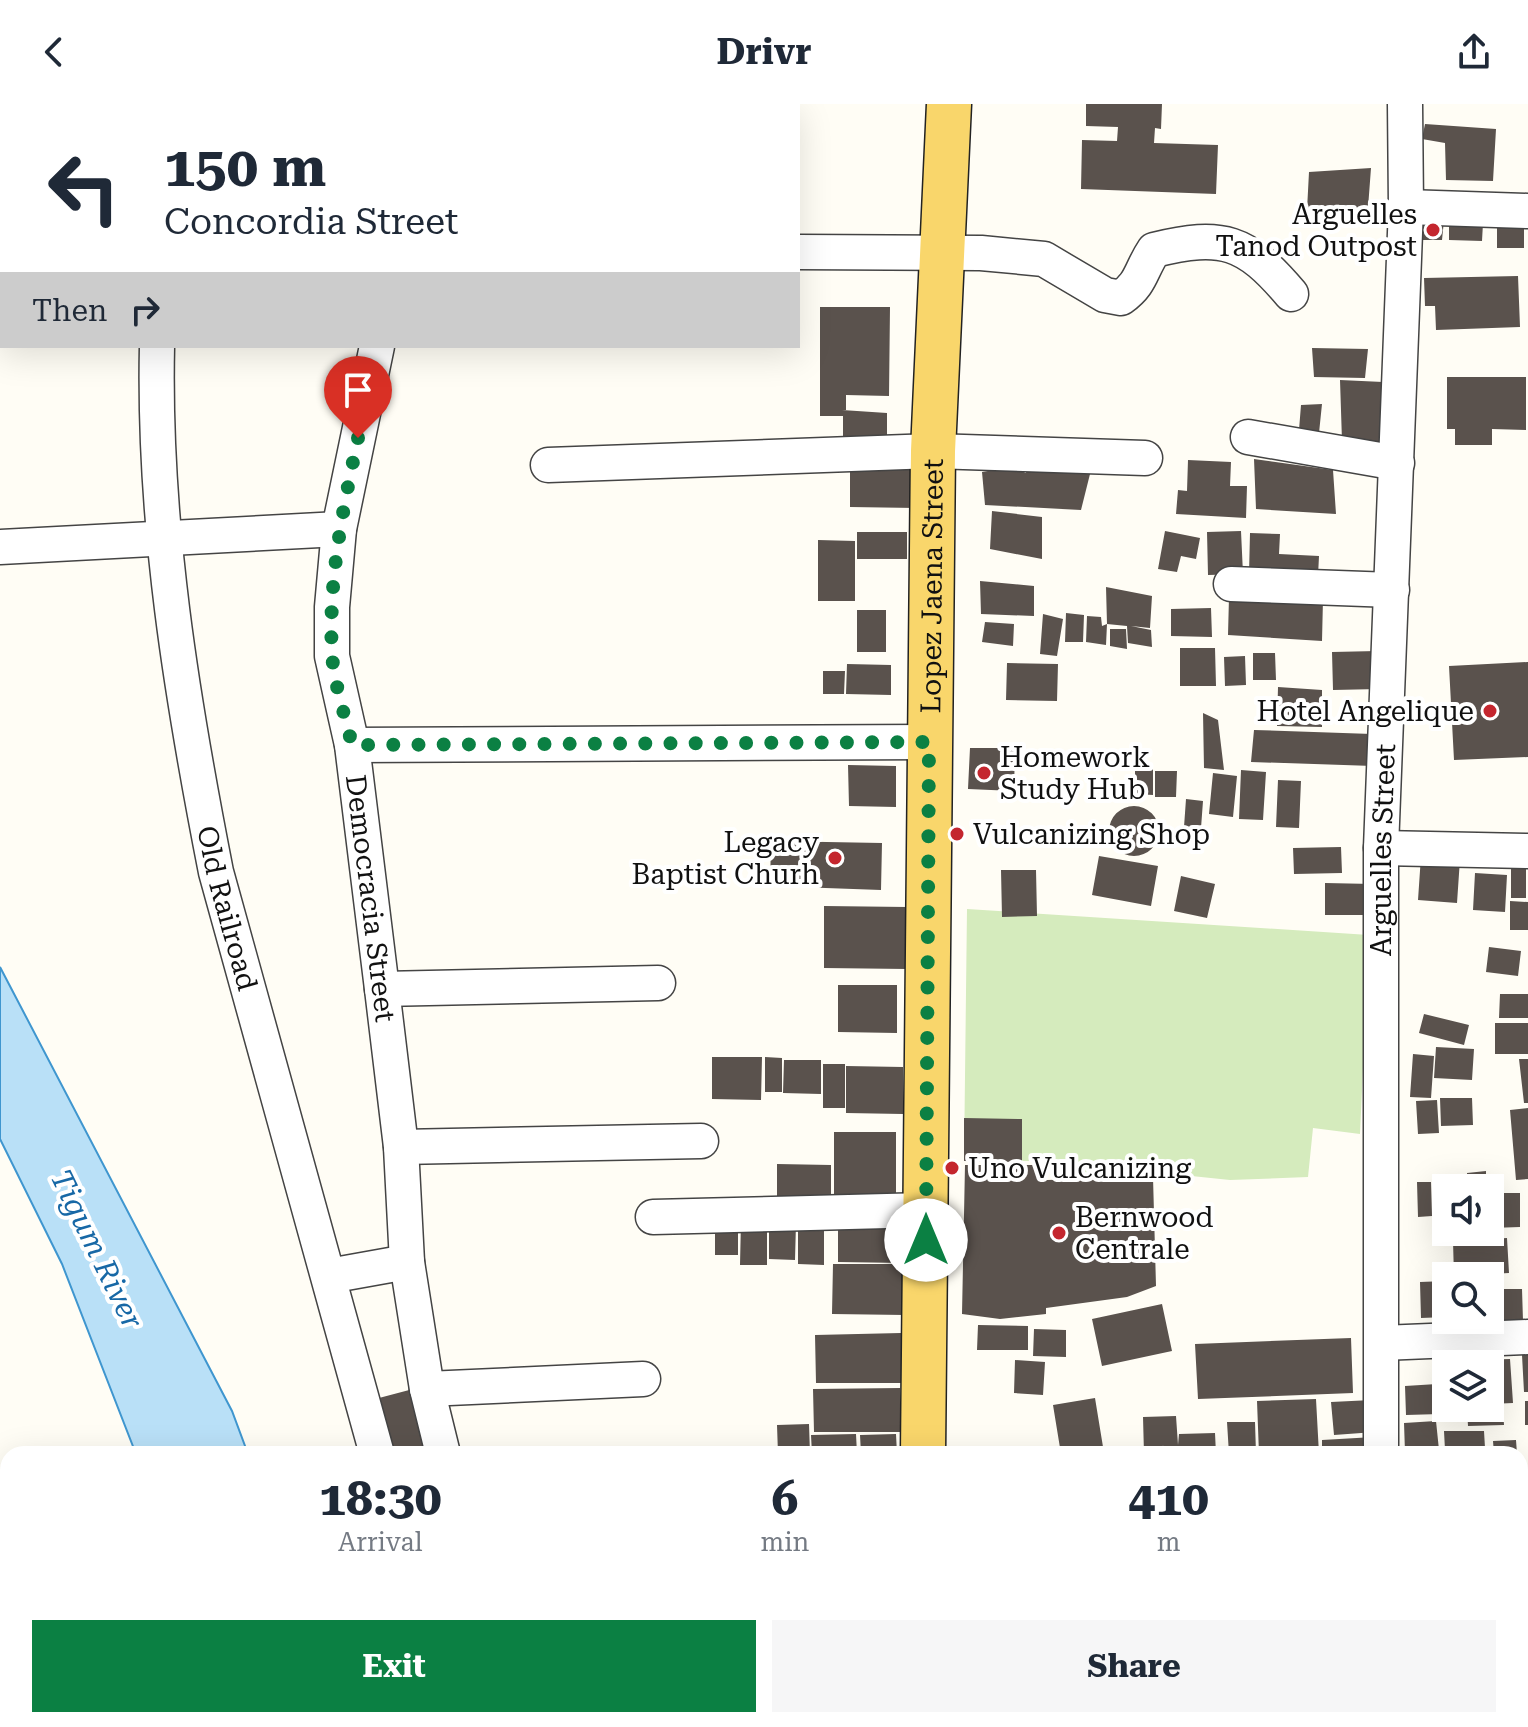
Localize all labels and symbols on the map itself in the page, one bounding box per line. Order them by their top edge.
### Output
place label: Arguelles Tanod Outpost [1215,198,1417,263]
marker: Arguelles Tanod Outpost [1424,221,1442,239]
pin [324,356,392,438]
street label: Lopez Jaena Street [914,459,949,713]
place label: Hotel Angelique [1257,695,1474,728]
marker: Hotel Angelique [1481,702,1499,720]
place label: Homework Study Hub [1000,741,1150,806]
street label: Arguelles Street [1365,743,1402,956]
marker: Homework Study Hub [975,764,993,782]
street label: Democracia Street [339,773,402,1024]
place label: Vulcanizing Shop [973,818,1210,851]
street label: Old Railroad [191,823,264,994]
marker: Vulcanizing Shop [948,825,966,843]
place label: Legacy Baptist Churh [632,826,819,891]
marker: Legacy Baptist Churh [826,849,844,867]
place label: Uno Vulcanizing [968,1152,1191,1185]
marker: Uno Vulcanizing [943,1159,961,1177]
water label: Tigum River [43,1164,151,1335]
position arrow [884,1198,968,1282]
place label: Bernwood Centrale [1075,1201,1214,1266]
marker: Bernwood Centrale [1050,1224,1068,1242]

